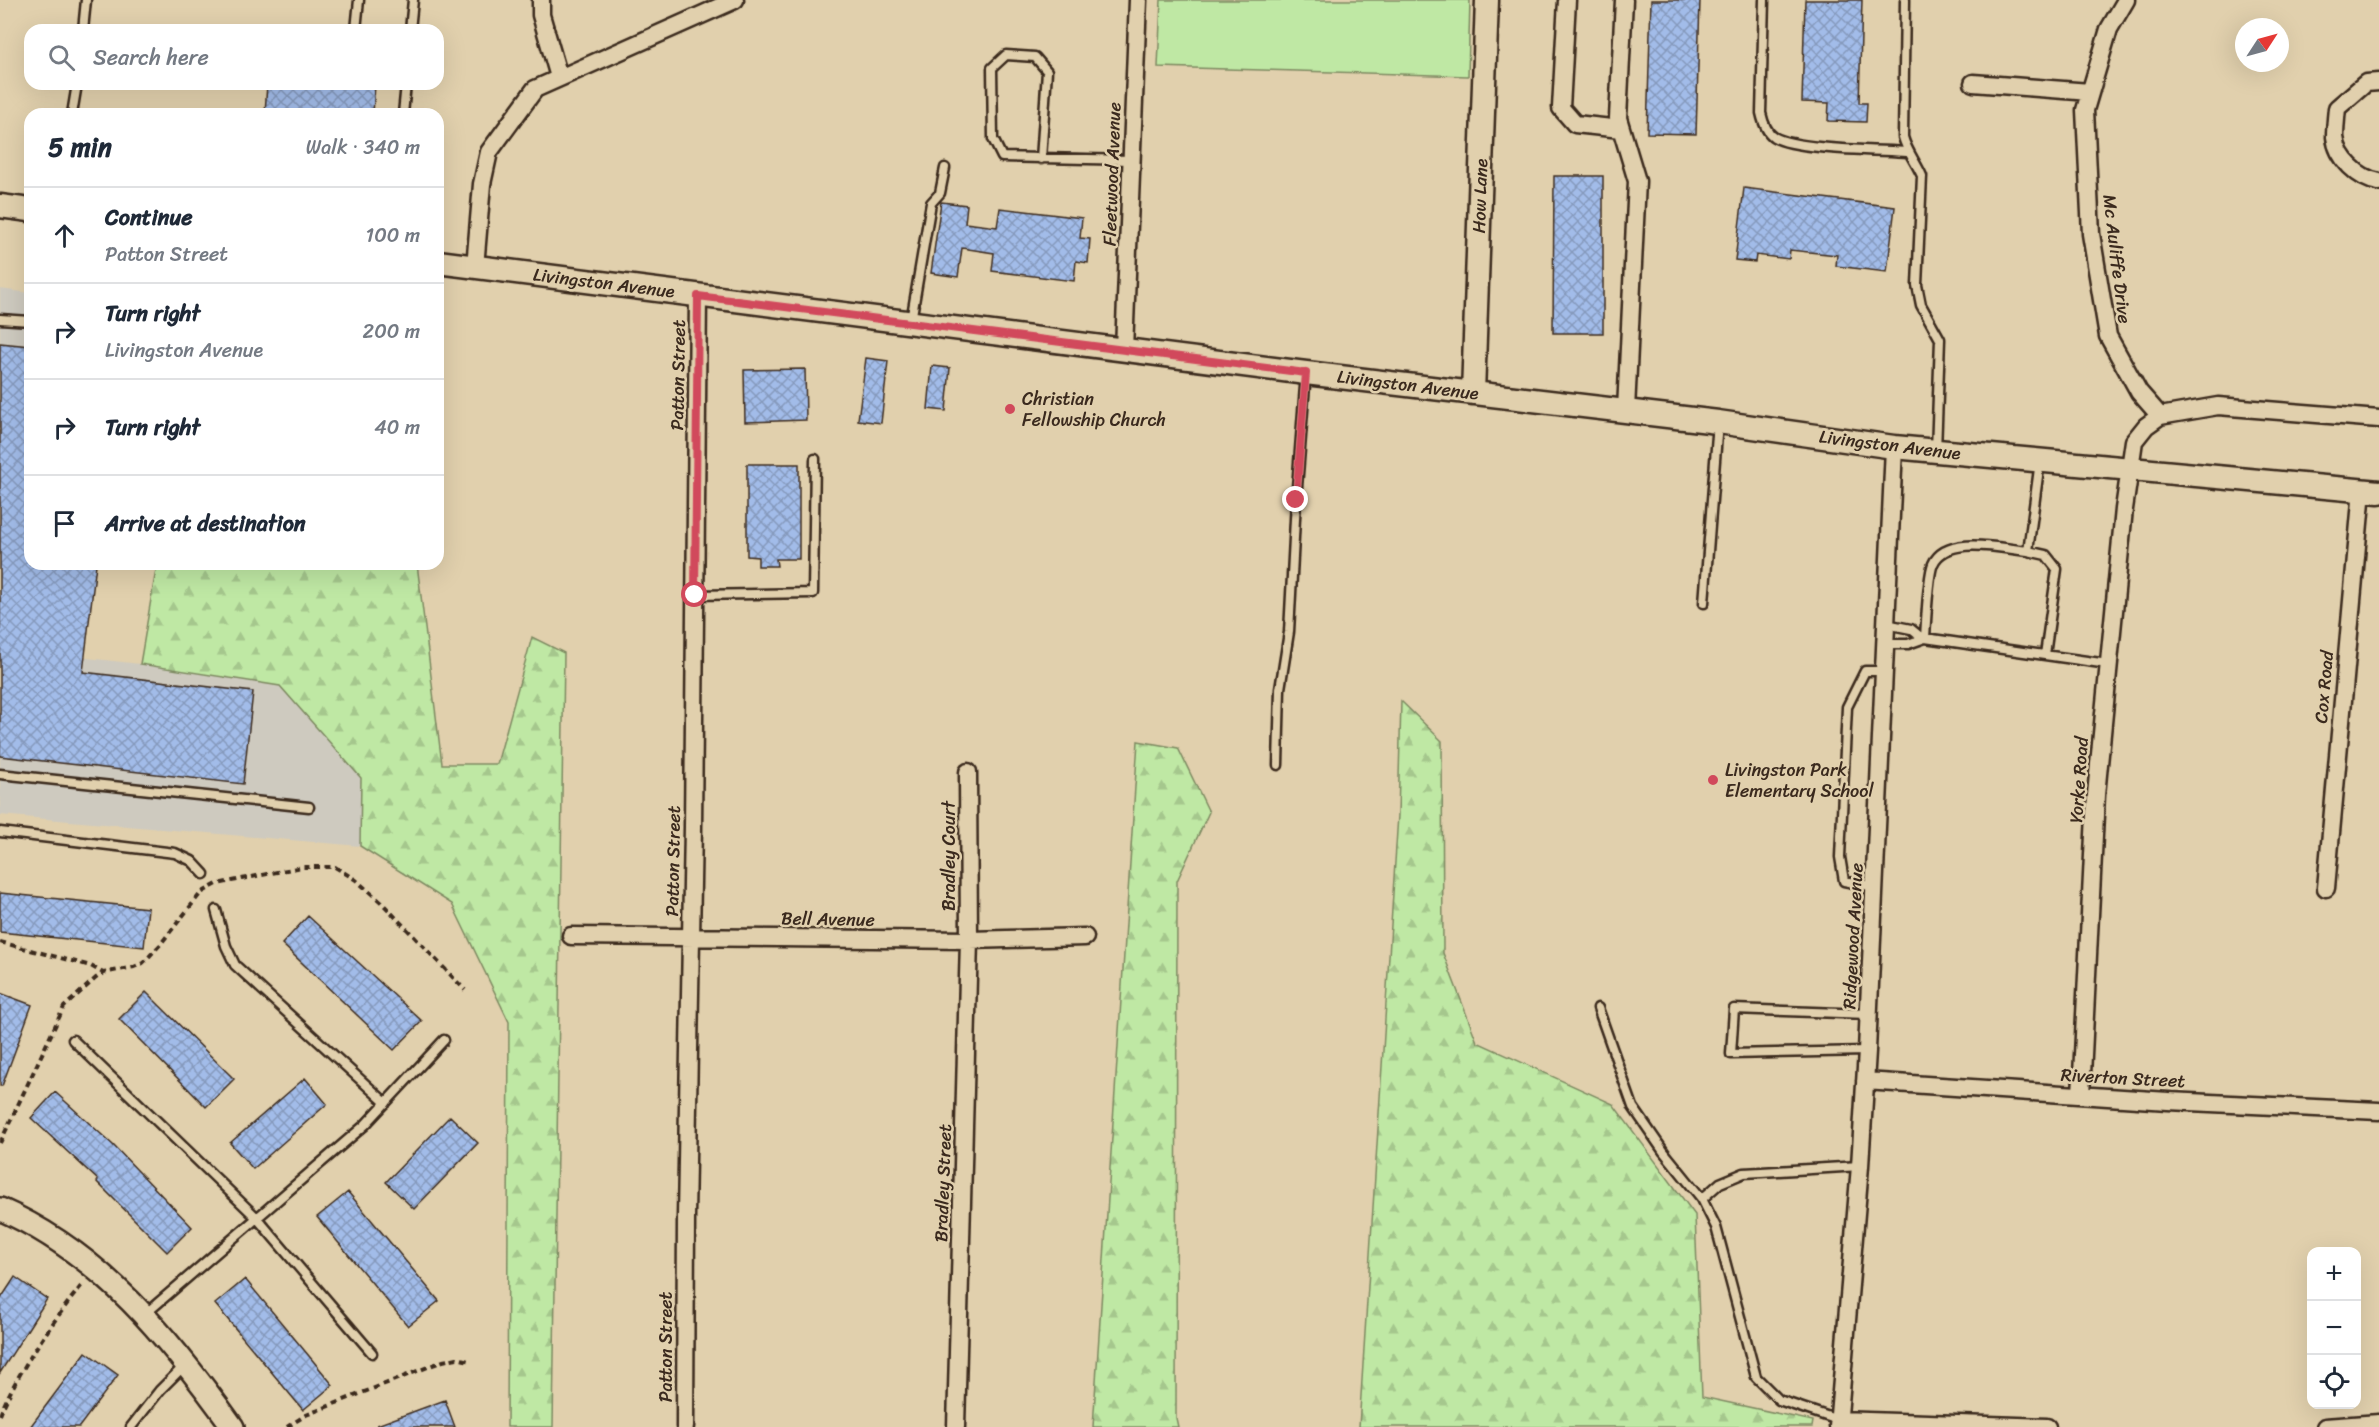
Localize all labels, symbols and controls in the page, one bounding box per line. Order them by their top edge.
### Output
north arrow [2235,18,2289,72]
search box [24,24,444,90]
text: Search here [93,38,209,77]
icon: search [45,41,78,74]
street label: Fleetwood Avenue [1093,101,1131,247]
text: 5 min [48,124,112,170]
text: Walk · 340 m [306,130,420,165]
street label: How Lane [1463,158,1497,234]
street label: Mc Auliffe Drive [2093,193,2141,325]
text: Continue [105,198,193,237]
text: 100 m [366,218,420,253]
icon: ahead [48,219,81,252]
text: Patton Street [105,237,228,272]
street label: Livingston Avenue [531,258,677,308]
text: Turn right [105,294,200,333]
text: 200 m [363,314,420,349]
icon: right [48,315,81,348]
street label: Patton Street [661,319,695,431]
text: Livingston Avenue [105,333,263,368]
street label: Livingston Avenue [1335,360,1481,410]
place label: Christian Fellowship Church [1022,383,1166,436]
marker: Christian Fellowship Church [1003,402,1017,416]
text: Turn right [105,408,200,447]
text: 40 m [374,410,420,445]
icon: right [48,411,81,444]
street label: Livingston Avenue [1817,420,1963,470]
route end [1282,486,1308,512]
text: Arrive at destination [105,504,306,543]
icon: arrive [48,507,81,540]
route start [681,581,707,607]
street label: Cox Road [2305,648,2343,725]
street label: Yorke Road [2060,734,2098,824]
place label: Livingston Park Elementary School [1725,754,1874,807]
marker: Livingston Park Elementary School [1706,773,1720,787]
street label: Bradley Court [933,800,965,911]
street label: Patton Street [656,805,690,917]
street label: Ridgewood Avenue [1833,862,1873,1010]
street label: Bell Avenue [781,902,875,936]
street label: Riverton Street [2060,1059,2186,1097]
street label: Bradley Street [925,1123,961,1243]
map controls [2307,1247,2361,1409]
button: + [2307,1247,2361,1301]
street label: Patton Street [650,1292,682,1402]
button: − [2307,1301,2361,1355]
button: locate [2307,1355,2361,1409]

